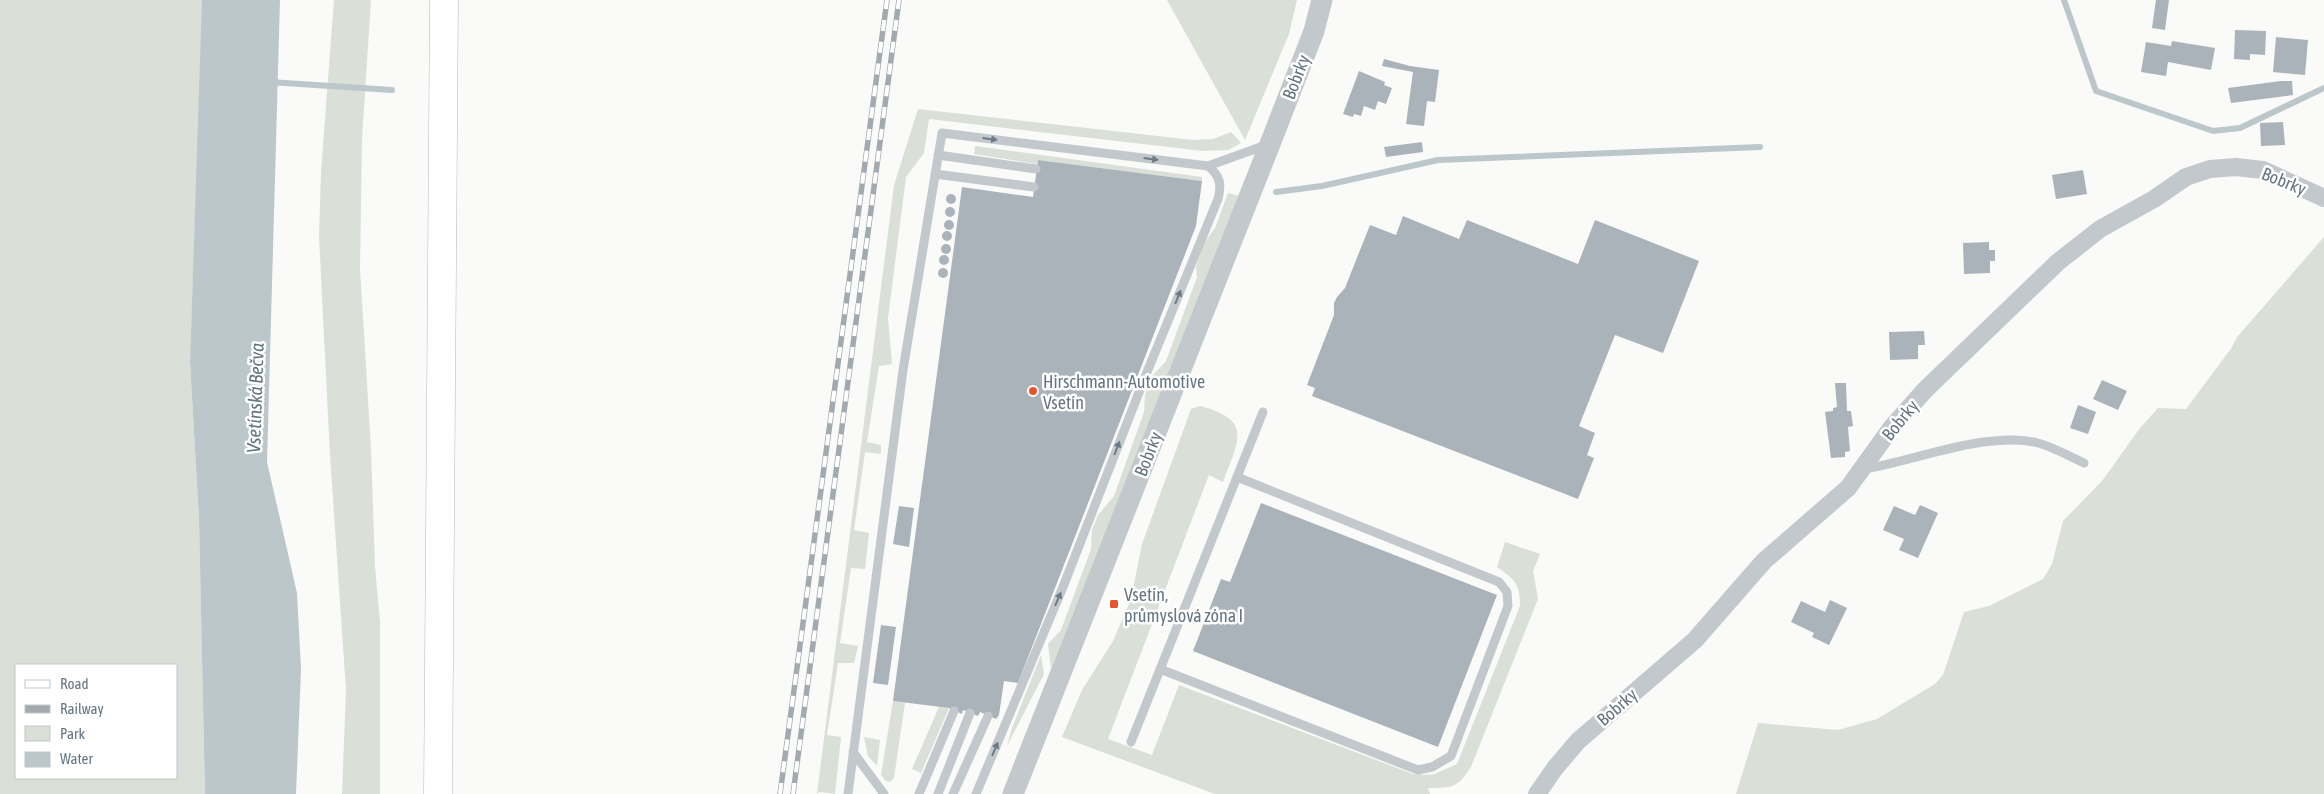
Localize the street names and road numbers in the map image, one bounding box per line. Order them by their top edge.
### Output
street label: Bobrky [1278,52,1314,102]
street label: Bobrky [2259,163,2309,199]
street label: Bobrky [1877,395,1923,445]
street label: Bobrky [1130,429,1166,479]
street label: Bobrky [1593,684,1641,730]

